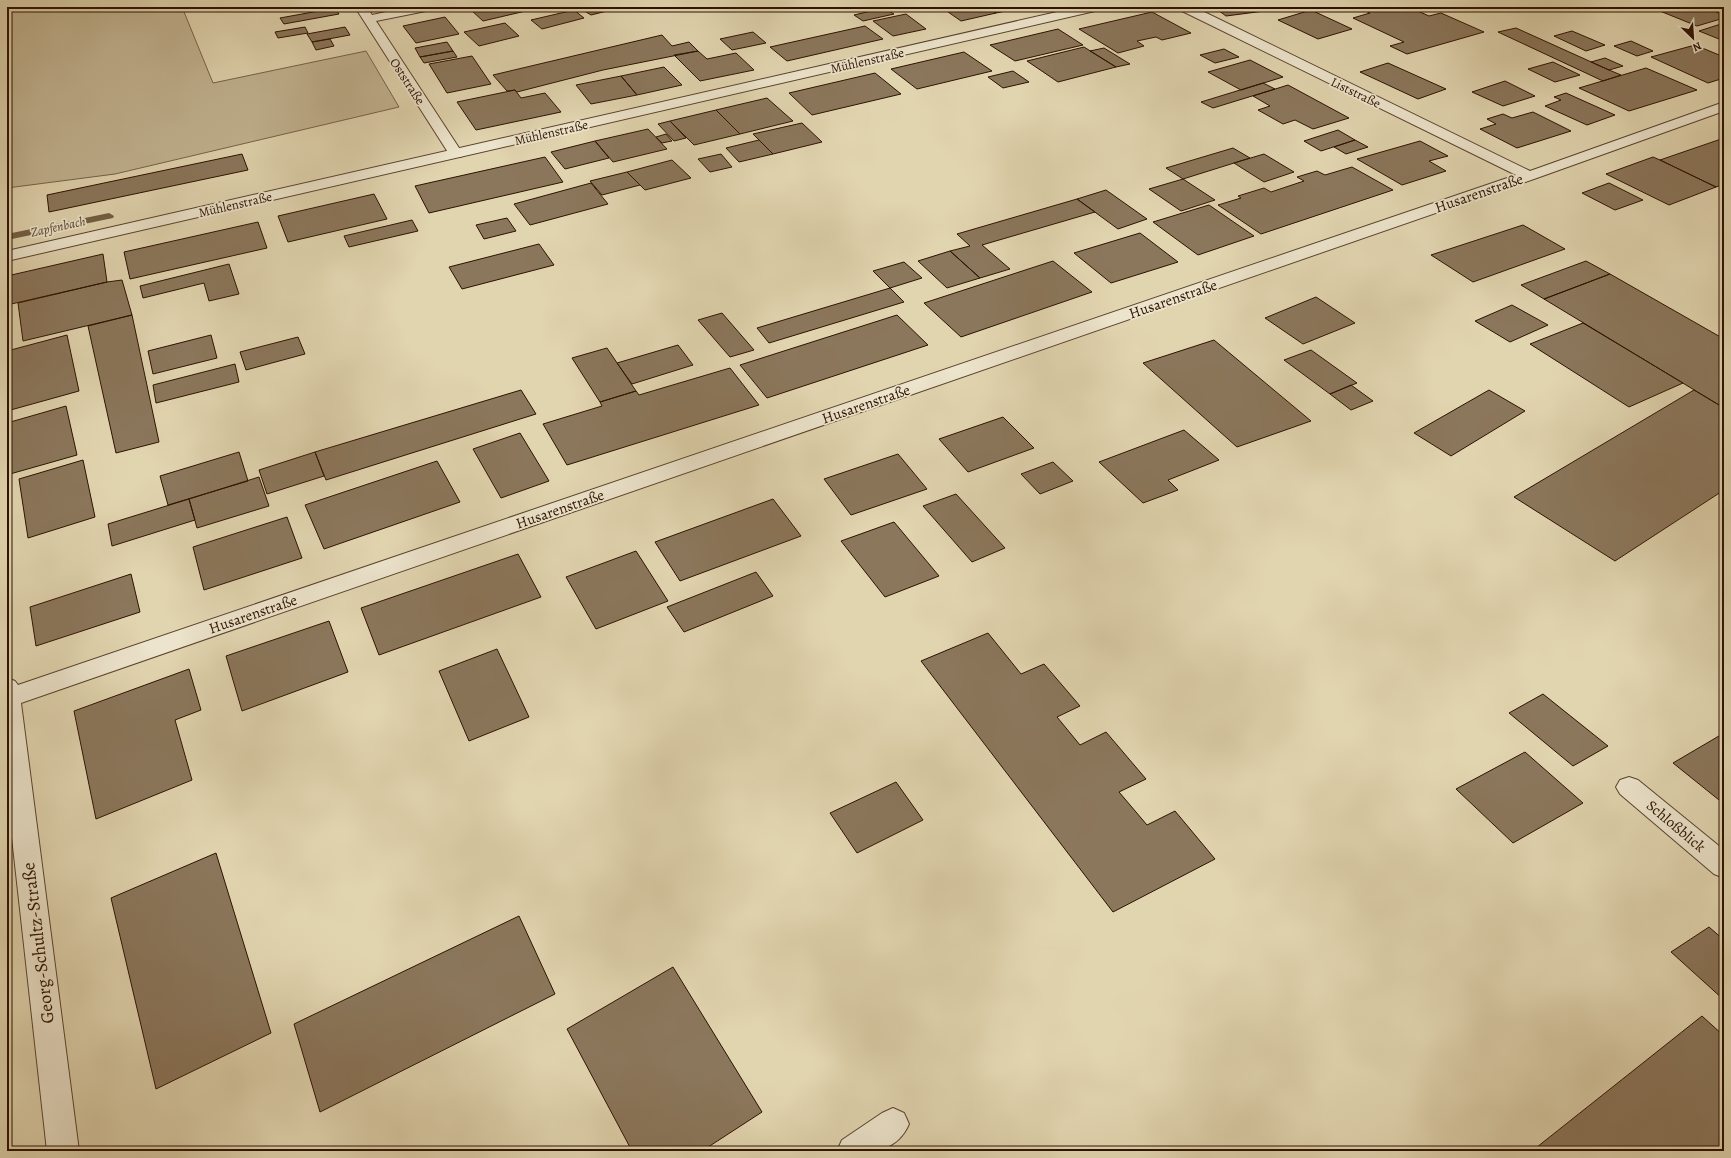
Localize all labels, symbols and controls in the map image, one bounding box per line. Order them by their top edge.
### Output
north arrow [1673,18,1713,58]
text: N [1690,38,1704,55]
street label: Mühlenstraße [829,44,906,77]
street label: Oststraße [386,55,429,108]
street label: Liststraße [1328,73,1384,112]
street label: Mühlenstraße [513,116,590,149]
street label: Husarenstraße [1432,168,1526,217]
street label: Mühlenstraße [197,188,274,221]
water label: Zapfenbach [29,212,87,241]
street label: Husarenstraße [1126,274,1220,323]
street label: Husarenstraße [819,379,913,428]
street label: Husarenstraße [513,484,607,533]
street label: Husarenstraße [206,589,300,638]
street label: Schloßblick [1642,795,1710,857]
street label: Georg-Schultz-Straße [16,861,60,1025]

